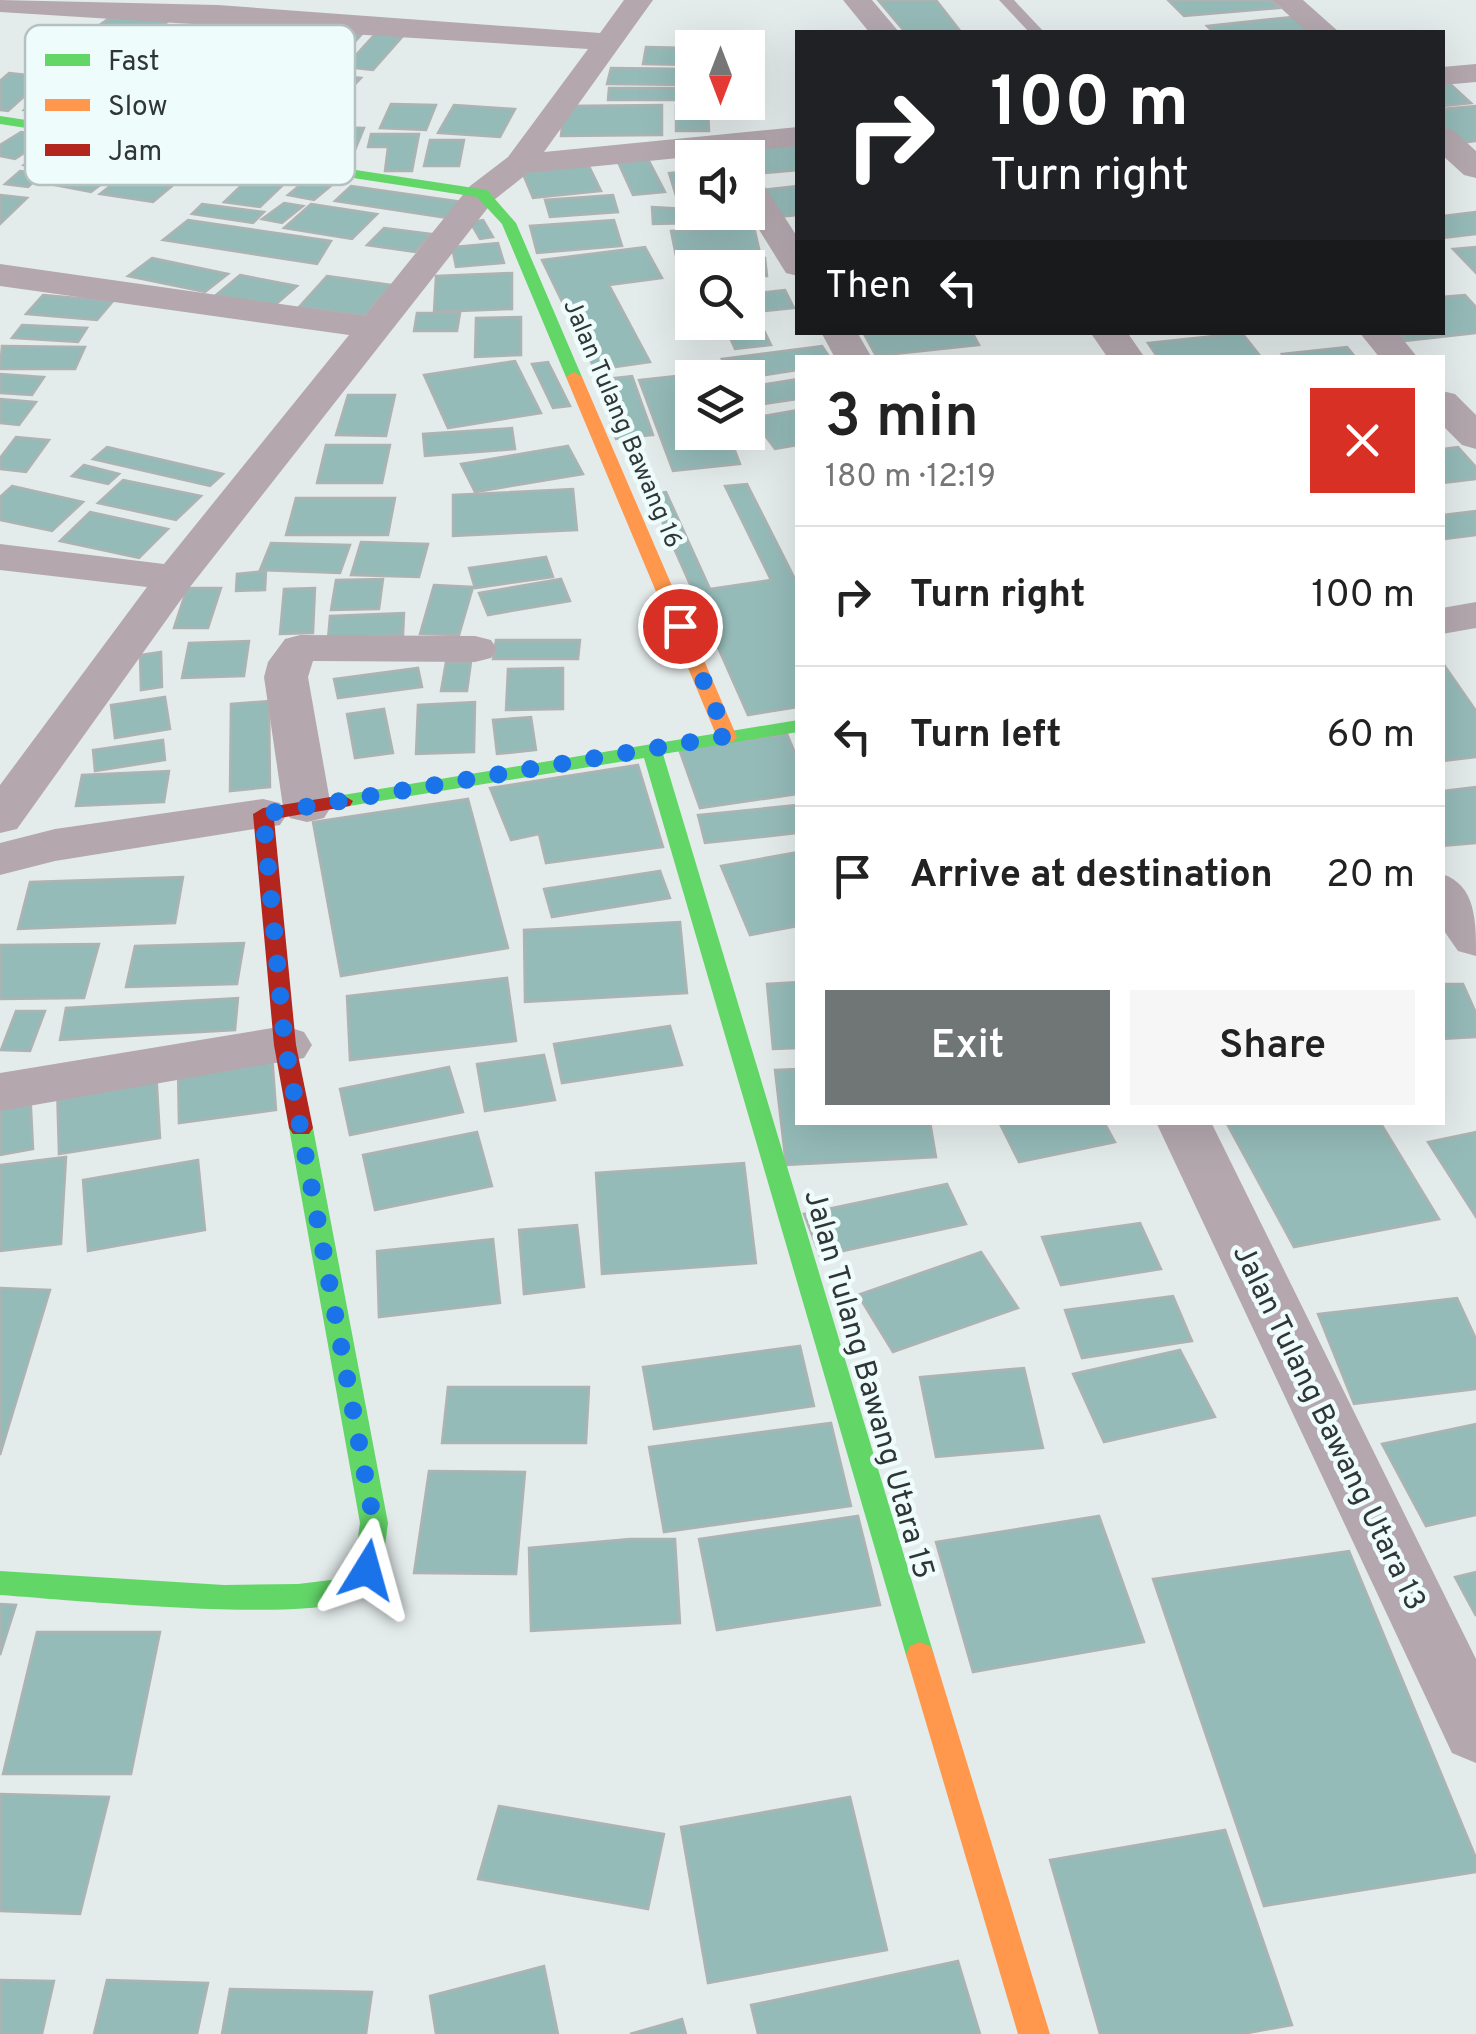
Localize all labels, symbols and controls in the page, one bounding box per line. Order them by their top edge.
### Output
legend [25,25,355,185]
north arrow [675,30,765,120]
map controls [675,30,765,450]
text: Fast [108,45,160,81]
text: 100 m [990,62,1189,151]
icon: right [825,70,955,200]
text: Slow [108,90,167,126]
text: Jam [108,135,162,171]
button: sound [675,140,765,230]
text: Turn right [990,149,1189,206]
button: search [675,250,765,340]
icon: left [931,260,986,315]
text: Then [825,263,911,312]
street label: Jalan Tulang Bawang 16 [554,295,688,553]
button: layers [675,360,765,450]
text: 3 min [825,382,979,458]
button: close [1310,388,1415,493]
text: 180 m · 12:19 [825,458,996,498]
icon: right [825,569,880,624]
text: Turn right [910,572,1085,621]
text: 100 m [1311,572,1415,621]
pin [638,584,723,669]
icon: arrive [653,599,708,654]
icon: left [825,709,880,764]
text: Turn left [910,712,1062,761]
text: 60 m [1327,712,1415,761]
icon: arrive [825,849,880,904]
text: Arrive at destination [910,852,1273,901]
text: 20 m [1326,852,1415,901]
button: Exit [825,990,1110,1105]
button: Share [1130,990,1415,1105]
street label: Jalan Tulang Bawang Utara 15 [794,1186,941,1584]
street label: Jalan Tulang Bawang Utara 13 [1223,1239,1433,1617]
position arrow [315,1518,419,1622]

